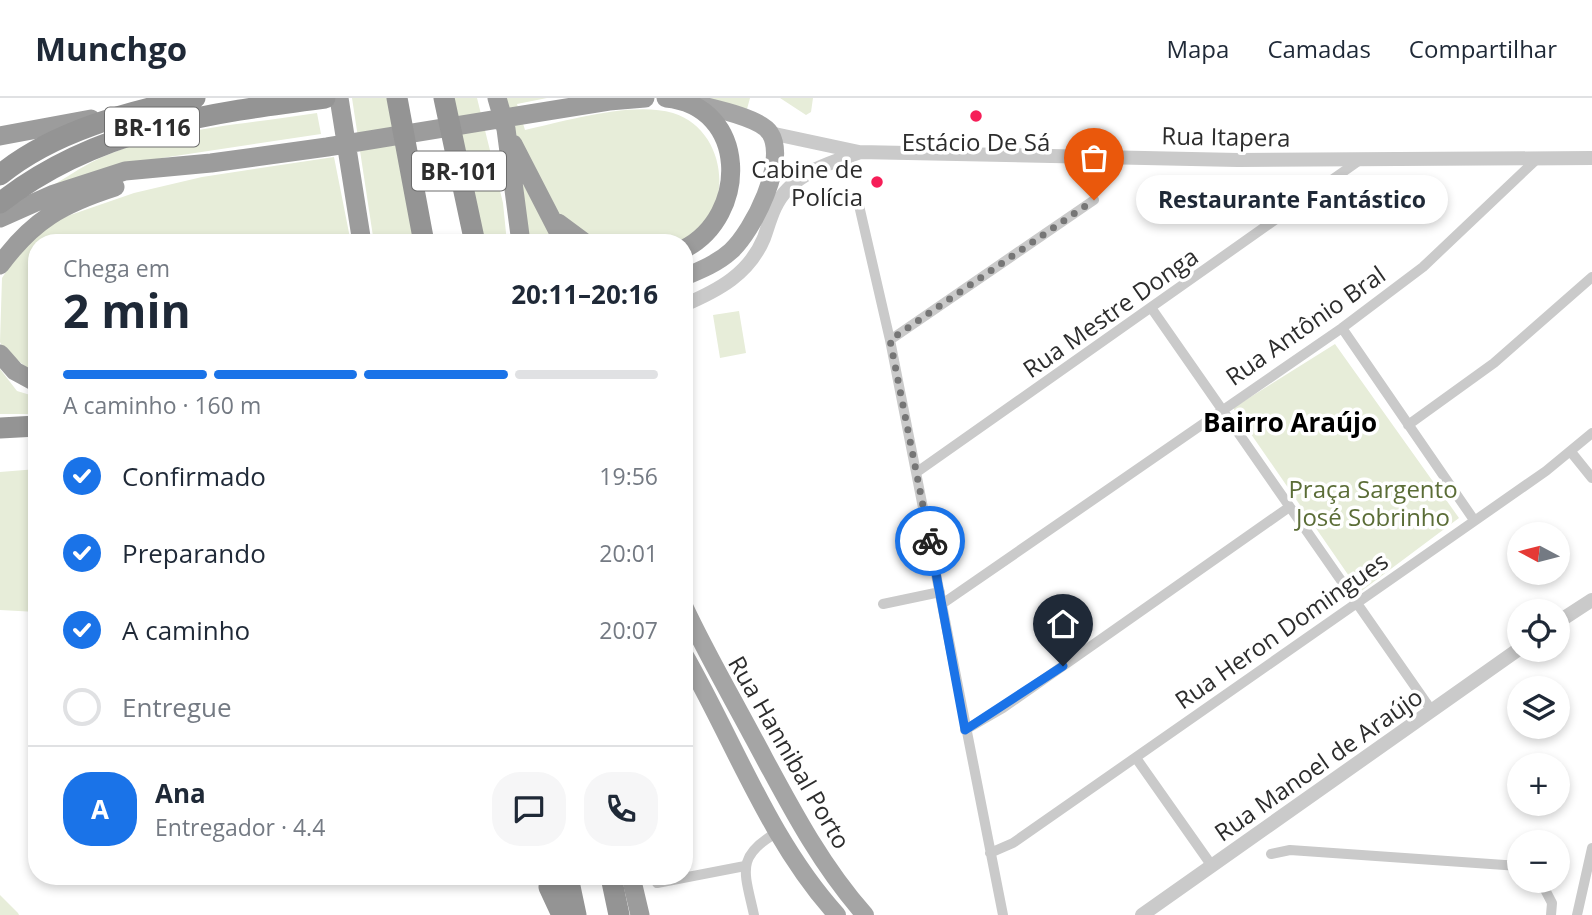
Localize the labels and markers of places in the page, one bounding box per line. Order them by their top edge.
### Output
marker: Estácio De Sá [968,108,984,124]
place label: Estácio De Sá [902,125,1050,158]
pin [1064,128,1124,200]
place label: Cabine de Polícia [751,152,863,213]
marker: Cabine de Polícia [869,174,885,190]
callout: Restaurante Fantástico [1136,176,1448,224]
pin [1033,594,1093,666]

